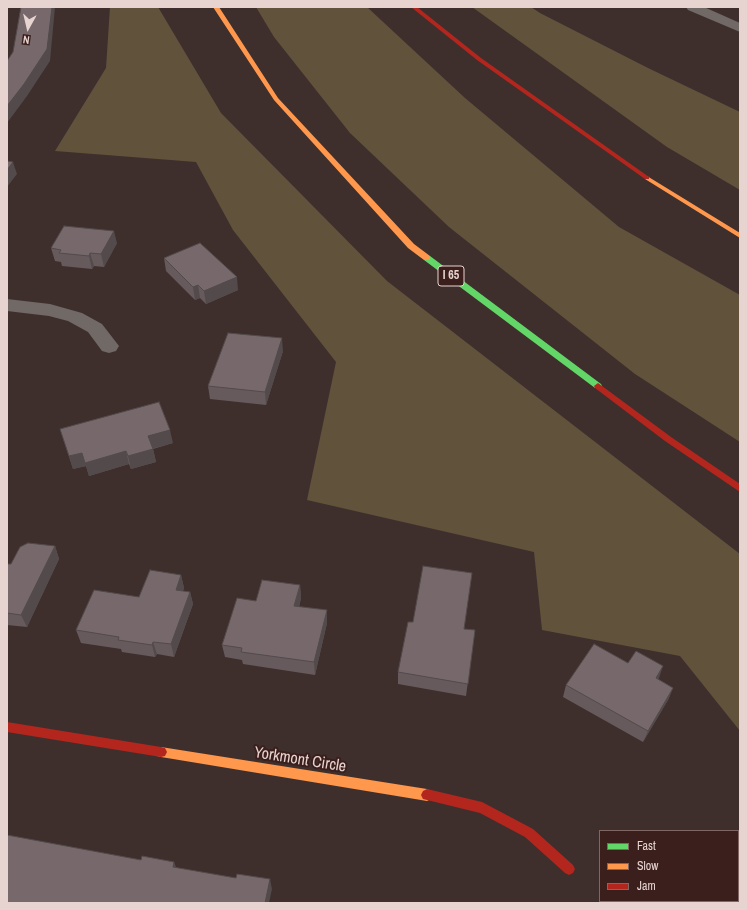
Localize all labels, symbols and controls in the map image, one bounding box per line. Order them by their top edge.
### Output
north arrow [8,8,48,48]
text: N [22,32,31,47]
road number: I 65 [438,266,464,286]
street label: Yorkmont Circle [253,743,347,777]
legend [599,830,739,902]
text: Fast [637,838,656,854]
text: Slow [637,858,658,874]
text: Jam [637,878,656,894]

